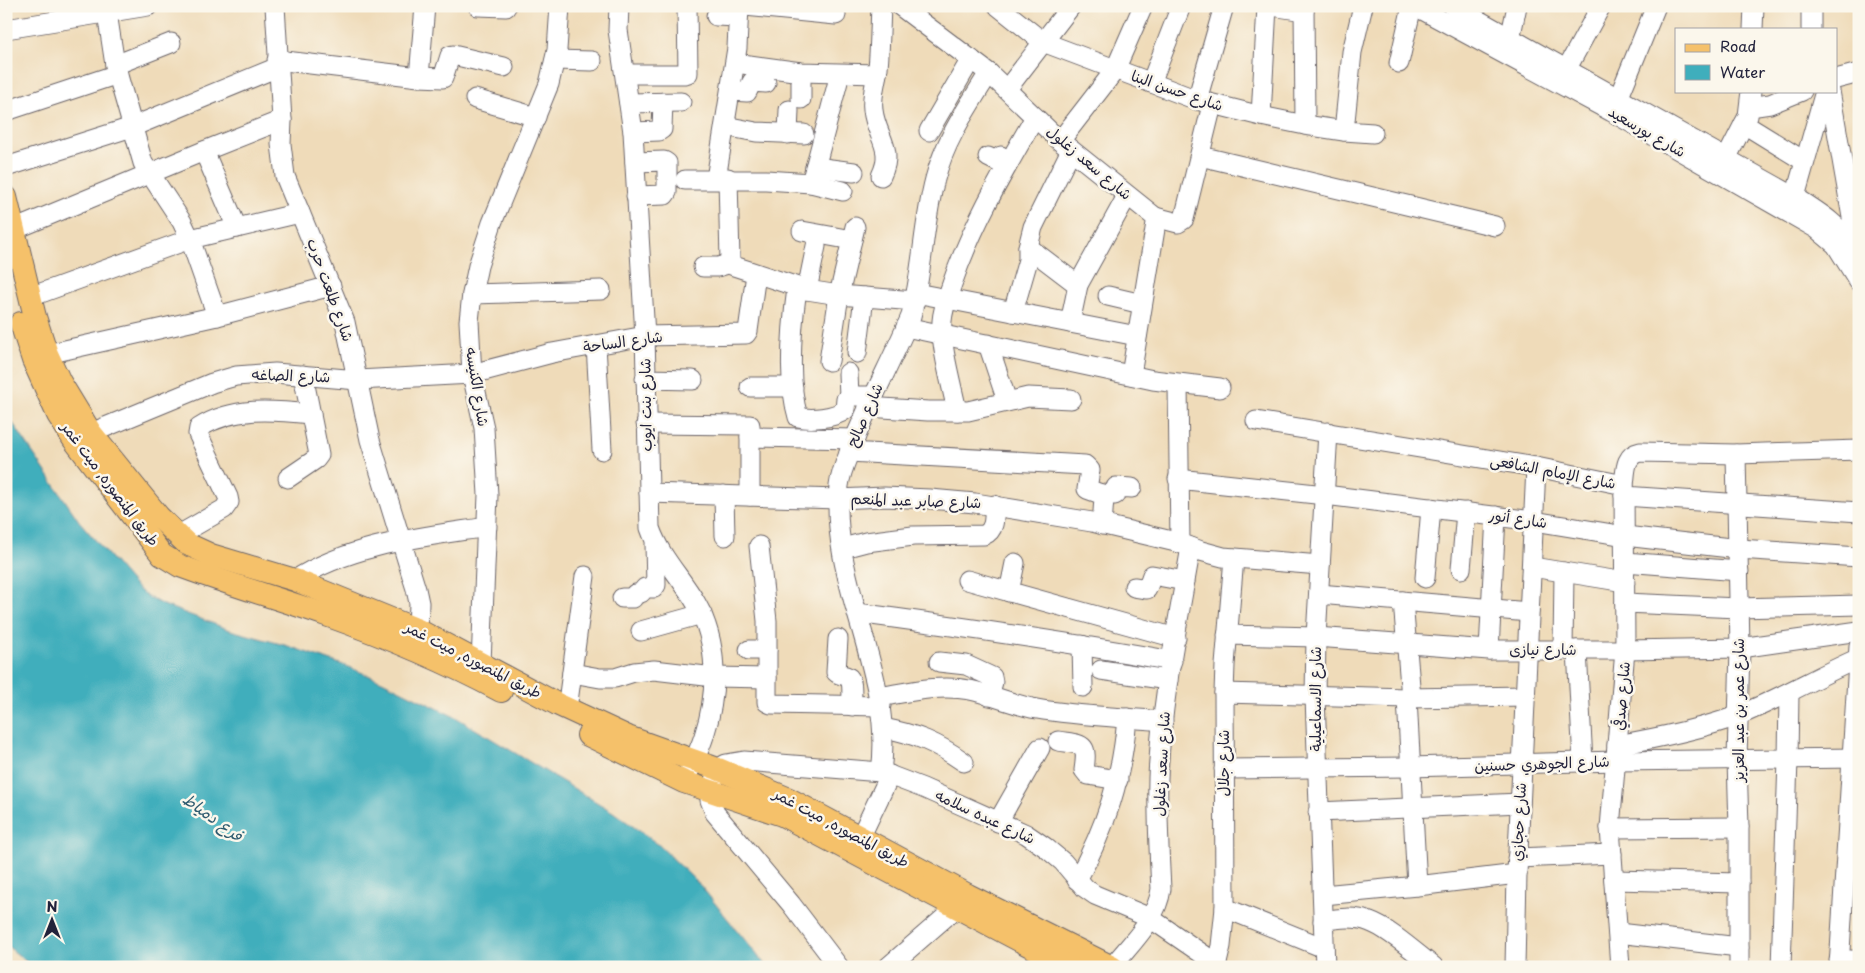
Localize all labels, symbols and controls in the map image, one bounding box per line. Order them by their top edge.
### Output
legend [1675,28,1838,92]
text: Road [1720,34,1756,57]
text: Water [1720,60,1765,83]
street label: شارع حسن البنا [1128,63,1226,116]
street label: شارع بورسعيد [1605,99,1691,162]
street label: شارع سعد زغلول [1042,119,1138,204]
street label: شارع طلعت حرب [302,235,361,344]
street label: شارع الساحة [582,324,664,357]
street label: شارع الكنيسه [461,345,496,428]
street label: شارع بنت ايوب [632,358,657,452]
street label: شارع الصاغه [251,362,331,387]
street label: شارع صالح [839,379,888,450]
street label: طريق المنصوره, ميت غمر [55,414,166,550]
street label: شارع الإمام الشافعى [1488,447,1618,495]
street label: شارع صابر عبد المنعم [850,486,982,515]
street label: شارع أنور [1487,502,1549,533]
street label: طريق المنصوره, ميت غمر [399,613,546,703]
street label: شارع نيازى [1509,637,1577,660]
street label: شارع عمر بن عبد العزيز [1726,638,1749,784]
street label: شارع الاسماعيلية [1303,646,1326,752]
street label: شارع صدقي [1606,660,1635,731]
street label: شارع سعد زغلول [1146,711,1175,817]
street label: شارع جلال [1211,730,1234,796]
street label: شارع الجوهري حسنين [1474,749,1610,777]
street label: طريق المنصوره, ميت غمر [768,780,914,872]
street label: شارع عبده سلامه [932,782,1039,849]
street label: شارع حجازي [1504,782,1532,862]
water label: فرع دمياط [178,786,250,848]
north arrow [28,896,78,946]
text: N [46,896,58,917]

